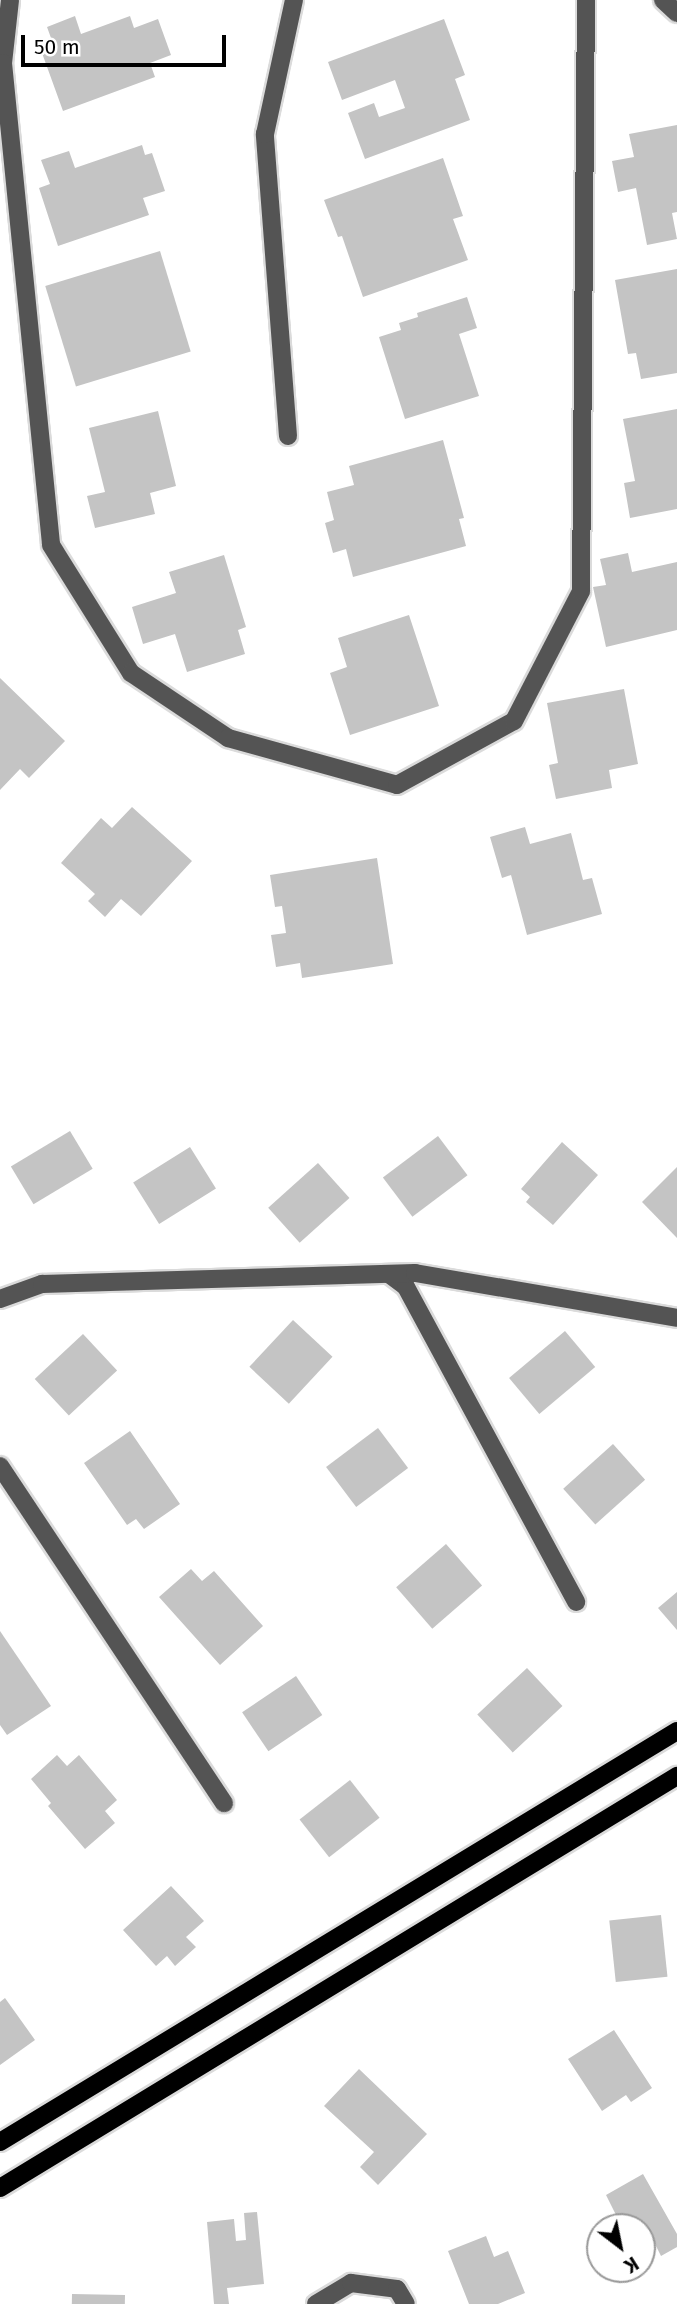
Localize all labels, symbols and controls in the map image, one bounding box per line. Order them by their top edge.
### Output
scale bar [24,21,229,65]
text: 50 m [34,34,80,60]
north arrow [586,2213,656,2283]
text: K [620,2252,643,2277]

